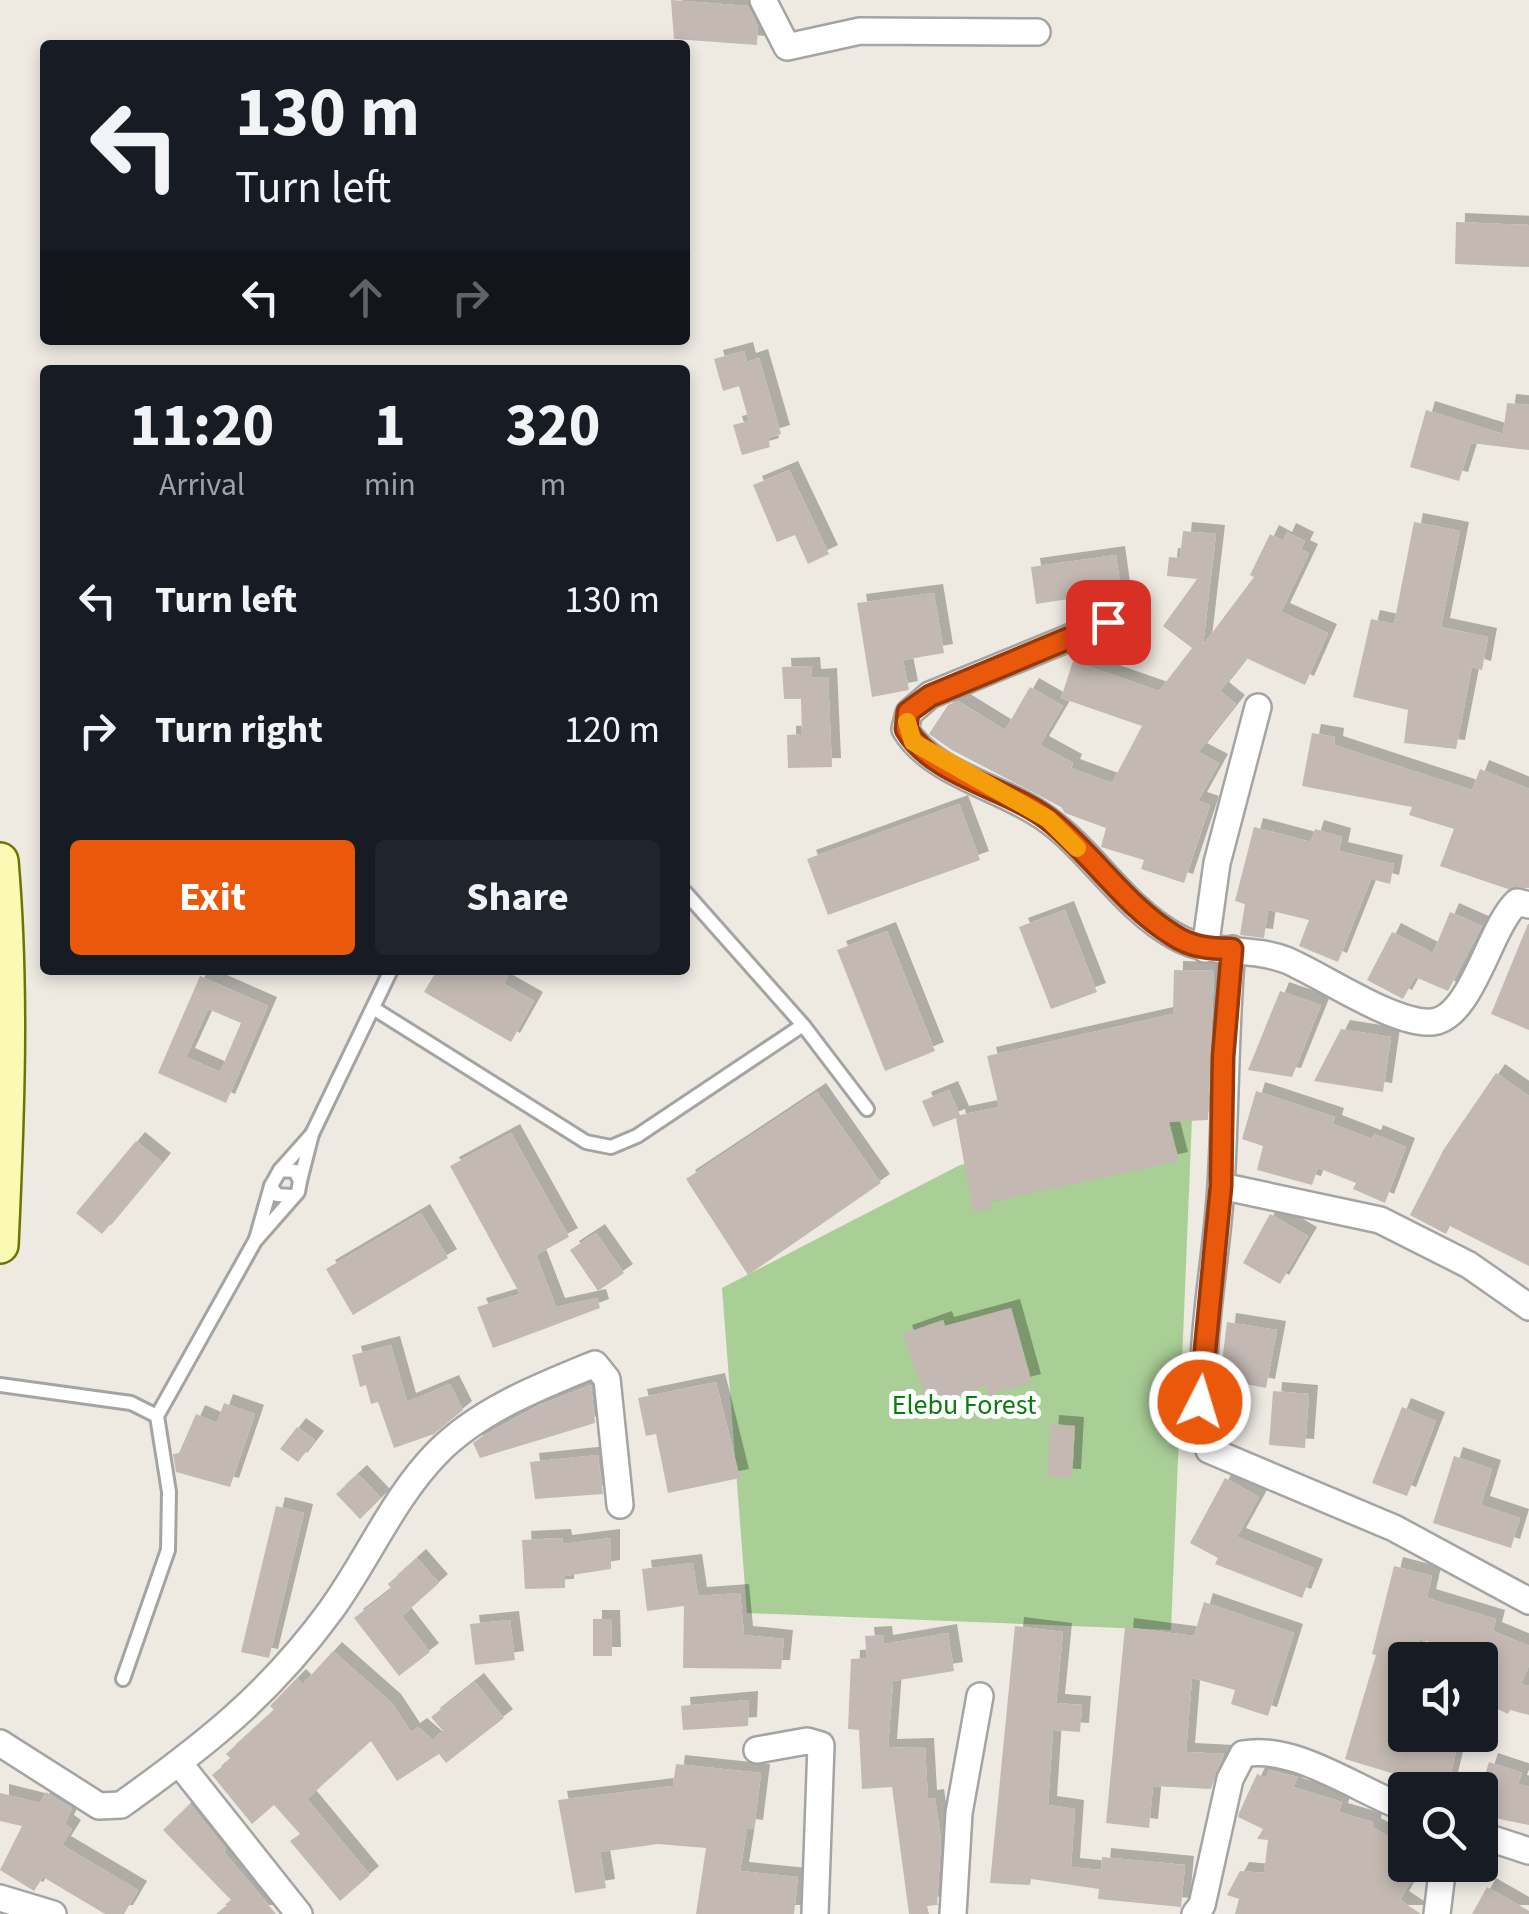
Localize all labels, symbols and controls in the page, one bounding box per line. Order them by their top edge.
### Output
text: 130 m [235,63,420,163]
icon: left [70,80,200,210]
text: Turn left [235,156,391,220]
icon: left [233,270,288,325]
icon: ahead [338,270,393,325]
icon: right [443,270,498,325]
text: 11:20 [130,384,274,469]
text: 1 [374,384,406,469]
text: 320 [505,384,600,469]
text: Arrival [159,462,245,508]
text: min [364,462,416,508]
text: m [540,462,566,508]
icon: left [70,573,125,628]
text: Turn left [155,573,297,627]
text: 130 m [564,573,660,627]
pin [1066,580,1151,665]
icon: arrive [1081,595,1136,650]
icon: right [70,703,125,758]
text: Turn right [155,703,323,757]
text: 120 m [564,703,660,757]
button: Exit [70,840,355,955]
button: Share [375,840,660,955]
position arrow [1148,1350,1252,1454]
park label: Elebu Forest [892,1385,1037,1425]
map controls [1388,1642,1498,1882]
button: sound [1388,1642,1498,1752]
button: search [1388,1772,1498,1882]

